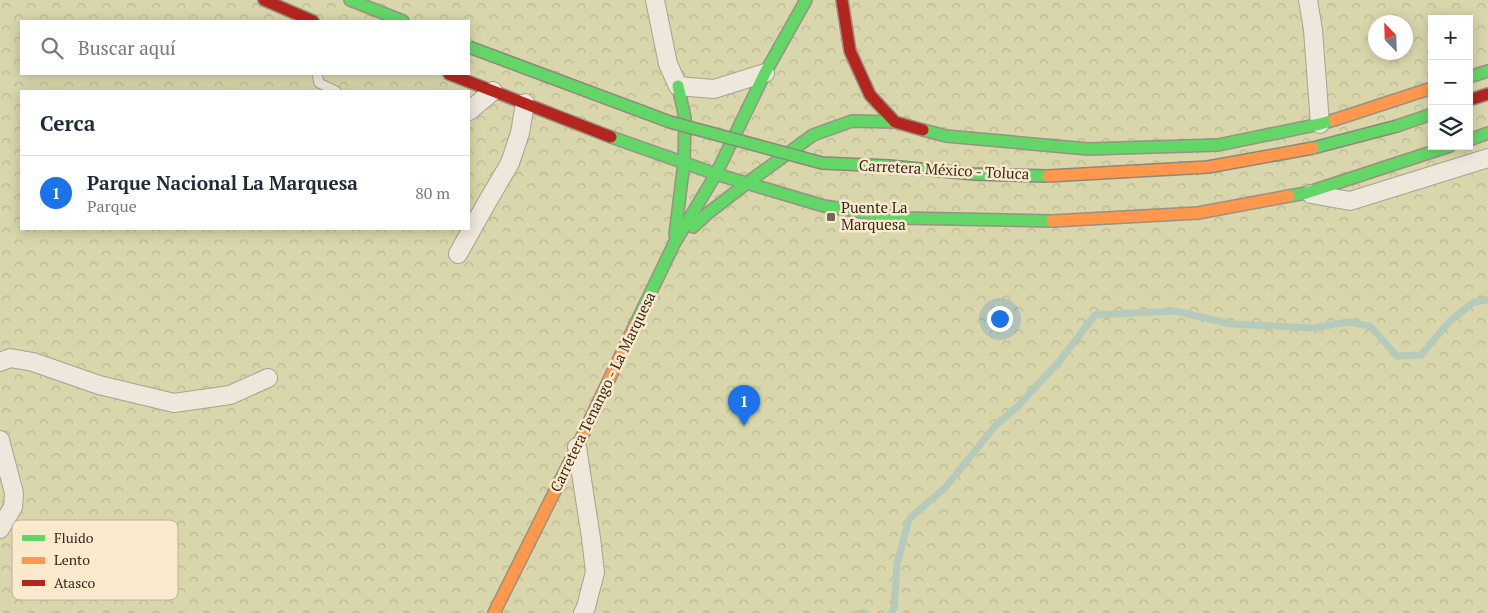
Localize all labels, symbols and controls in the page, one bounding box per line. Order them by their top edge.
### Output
north arrow [1368,15,1413,60]
map controls [1428,15,1473,150]
button: + [1428,15,1473,60]
search box [20,20,470,75]
icon: search [38,34,66,62]
text: Buscar aquí [78,35,176,60]
button: − [1428,60,1473,105]
button: layers [1428,105,1473,150]
text: Cerca [40,109,95,137]
street label: Carretera México - Toluca [858,155,1030,183]
text: Parque Nacional La Marquesa [87,170,358,195]
text: 1 [51,182,61,204]
text: 80 m [415,182,450,204]
text: Parque [87,195,137,217]
place label: Puente La Marquesa [841,197,908,234]
marker: Puente La Marquesa [825,211,837,223]
street label: Carretera Tenango - La Marquesa [545,288,660,495]
your location [987,306,1013,332]
pin: 1 [728,385,760,426]
legend [12,520,178,600]
text: Fluido [54,528,94,547]
text: Lento [54,550,90,569]
text: Atasco [54,573,95,592]

